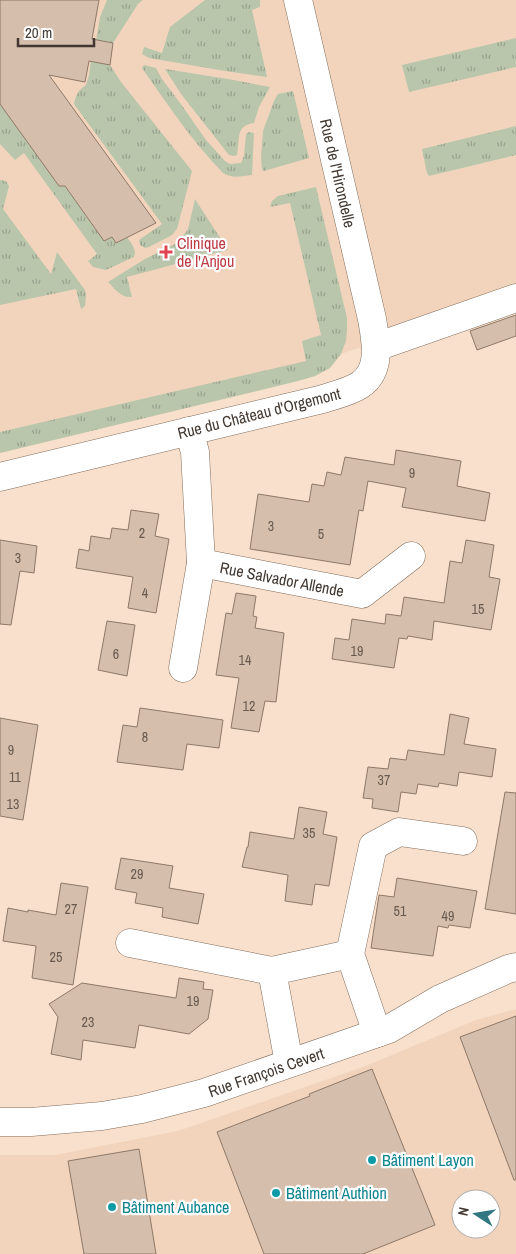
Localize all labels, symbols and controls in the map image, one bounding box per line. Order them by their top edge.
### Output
scale bar [18,15,94,47]
text: 20 m [25,22,52,43]
street label: Rue de l'Hirondelle [315,116,361,230]
place label: Clinique de l'Anjou [177,232,234,272]
marker: Clinique de l'Anjou [159,245,173,259]
street label: Rue du Château d'Orgemont [175,382,343,444]
house number: 9 [409,464,415,482]
house number: 3 [268,517,274,535]
house number: 2 [139,524,145,542]
house number: 5 [318,525,324,543]
house number: 3 [15,549,21,567]
street label: Rue Salvador Allende [218,556,346,602]
house number: 4 [142,584,149,602]
house number: 15 [472,600,484,618]
house number: 19 [351,642,363,660]
house number: 6 [113,645,119,663]
house number: 14 [239,651,252,669]
house number: 12 [243,697,255,715]
house number: 8 [142,728,148,746]
house number: 9 [8,741,14,759]
house number: 11 [9,768,22,786]
house number: 37 [378,771,390,789]
house number: 13 [7,795,19,813]
house number: 35 [303,824,315,842]
house number: 29 [131,865,143,883]
house number: 27 [65,900,77,918]
house number: 51 [394,902,407,920]
house number: 49 [442,907,454,925]
house number: 25 [50,948,62,966]
house number: 19 [187,992,199,1010]
house number: 23 [82,1013,94,1031]
street label: Rue François Cevert [205,1042,327,1102]
place label: Bâtiment Layon [382,1149,474,1171]
marker: Bâtiment Layon [366,1154,378,1166]
place label: Bâtiment Authion [286,1182,387,1204]
marker: Bâtiment Authion [270,1187,282,1199]
north arrow [451,1189,501,1239]
place label: Bâtiment Aubance [122,1196,229,1218]
marker: Bâtiment Aubance [106,1201,118,1213]
text: N [454,1205,473,1217]

